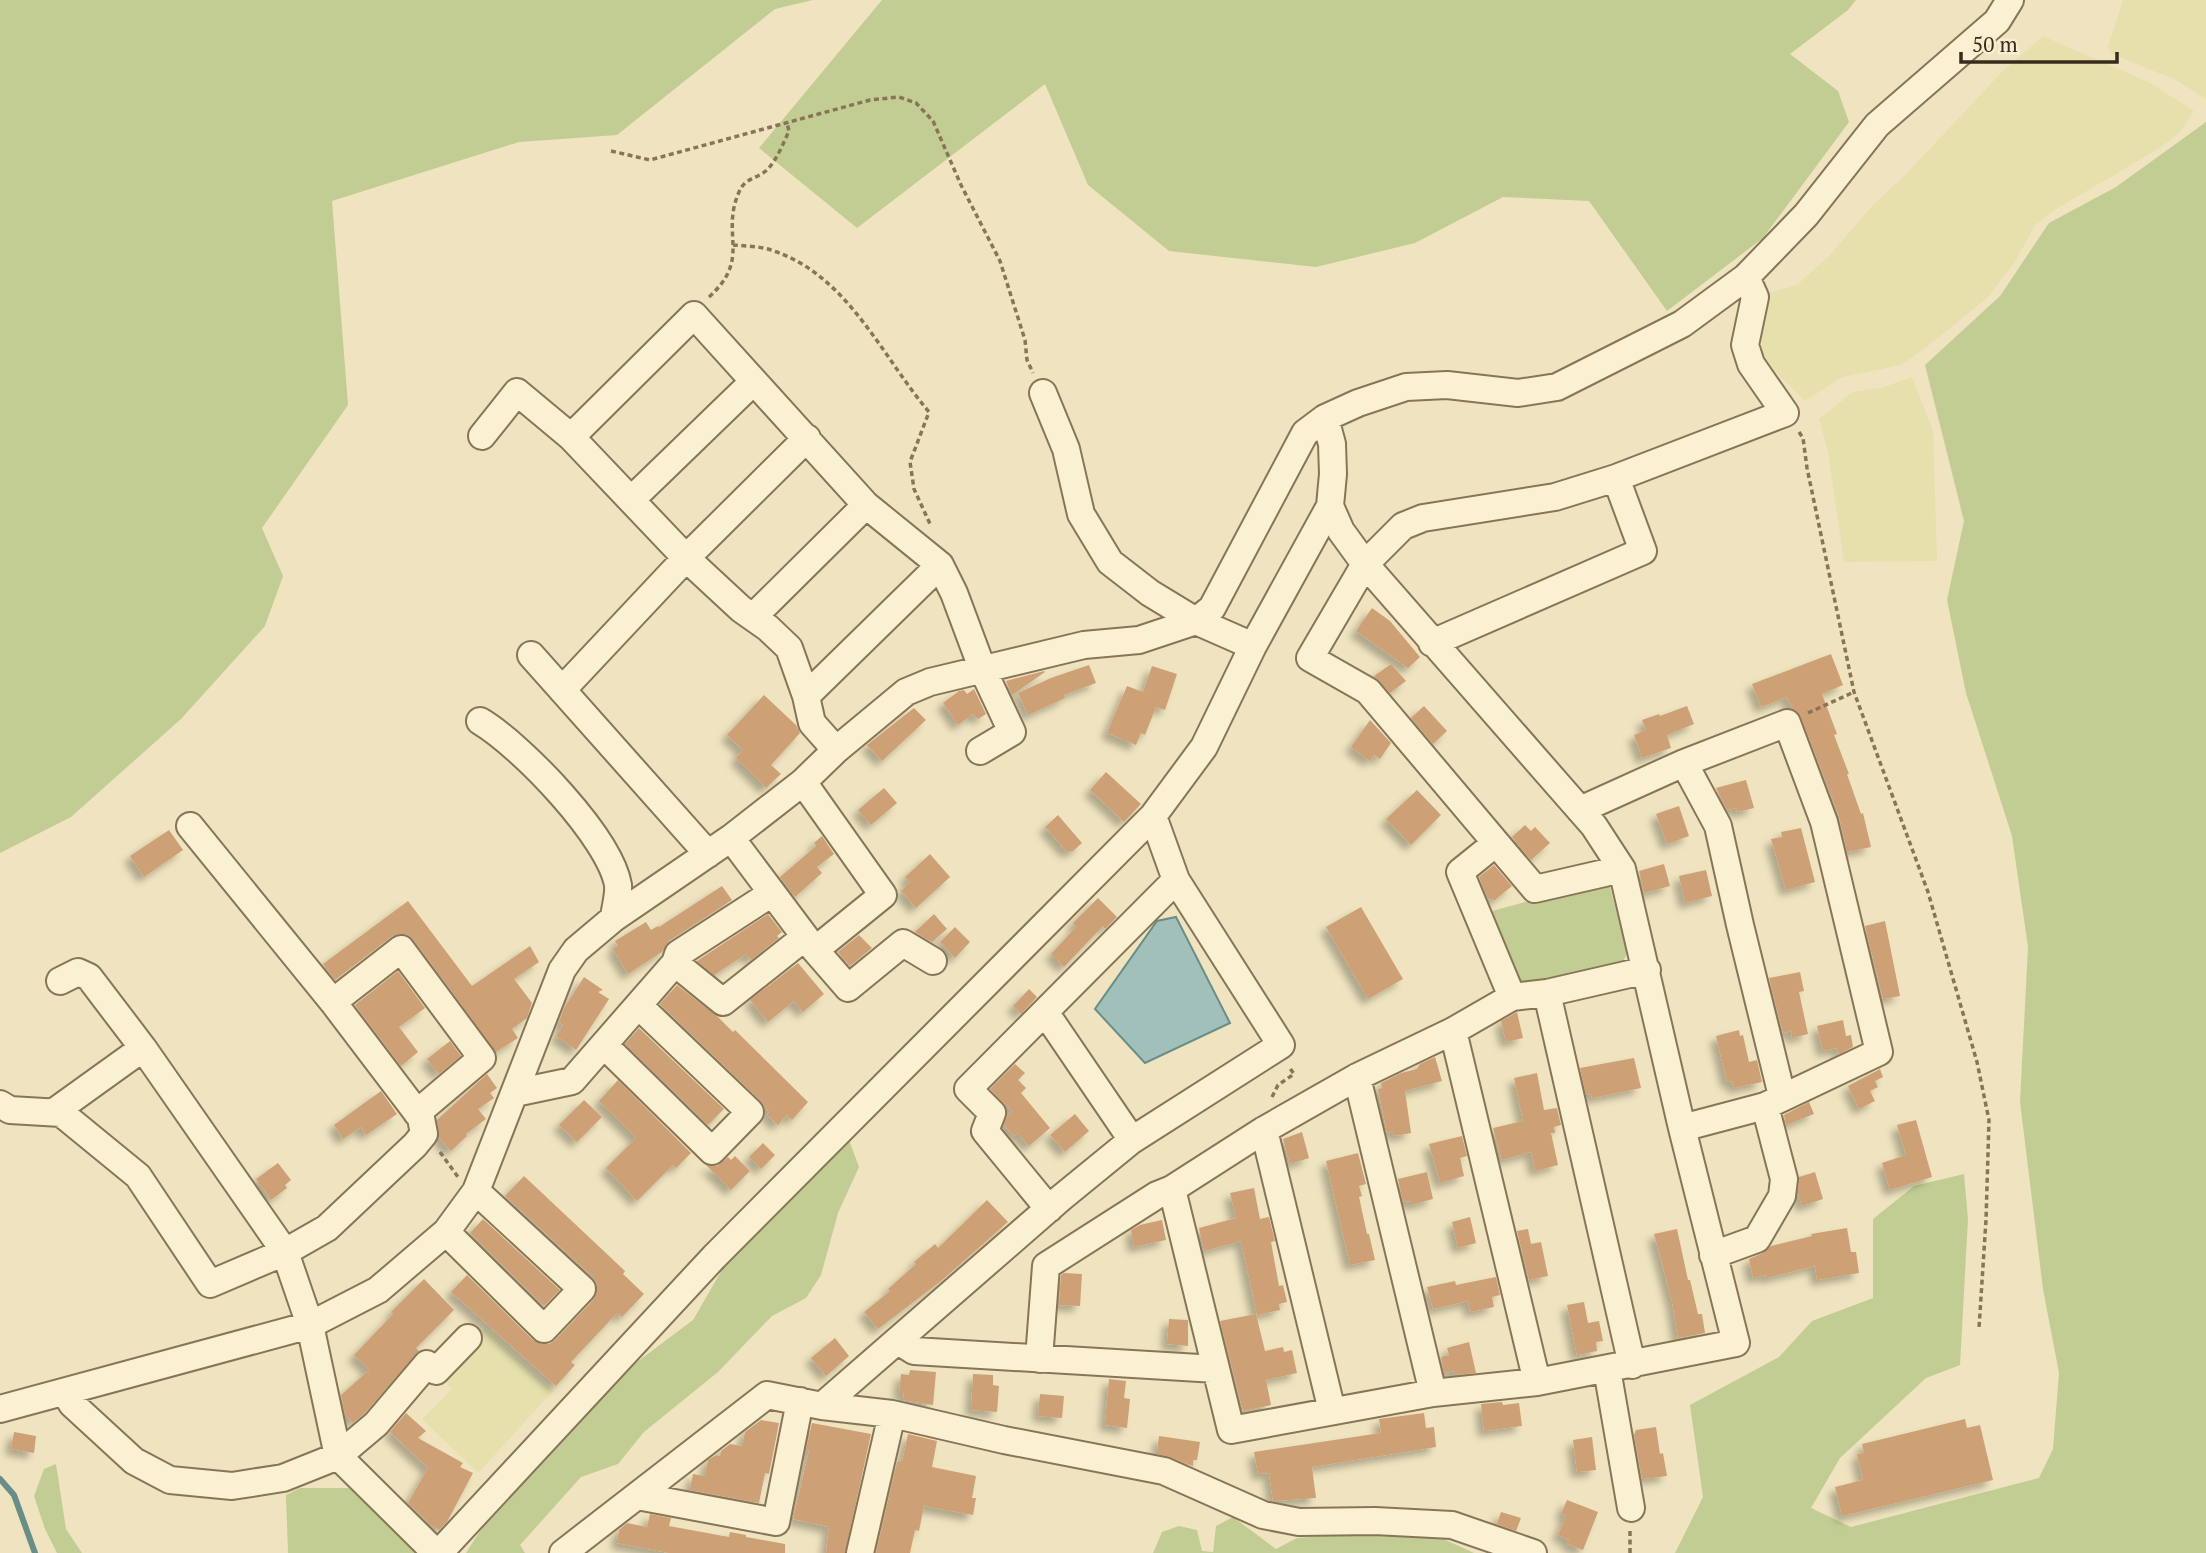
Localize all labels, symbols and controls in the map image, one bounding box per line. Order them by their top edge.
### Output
scale bar [1961,21,2117,65]
text: 50 m [1972,30,2018,58]

